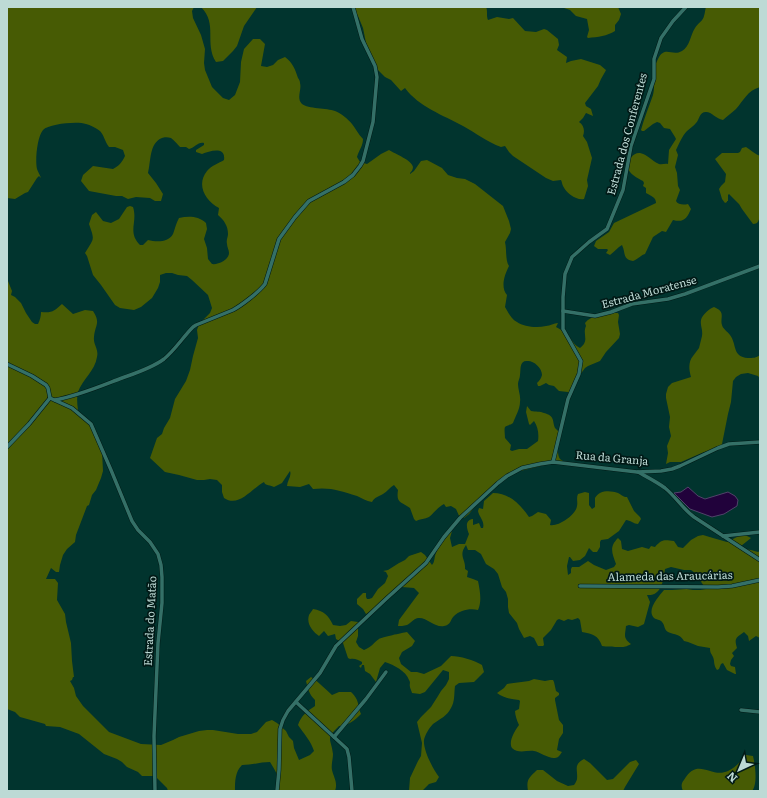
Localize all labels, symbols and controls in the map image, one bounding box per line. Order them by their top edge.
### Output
street label: Estrada dos Conferentes [602,71,650,197]
street label: Estrada Moratense [599,271,698,311]
street label: Rua da Granja [575,446,649,468]
street label: Alameda das Araucárias [607,566,733,584]
street label: Estrada do Matão [139,575,159,666]
north arrow [719,750,759,790]
text: N [722,769,740,787]

